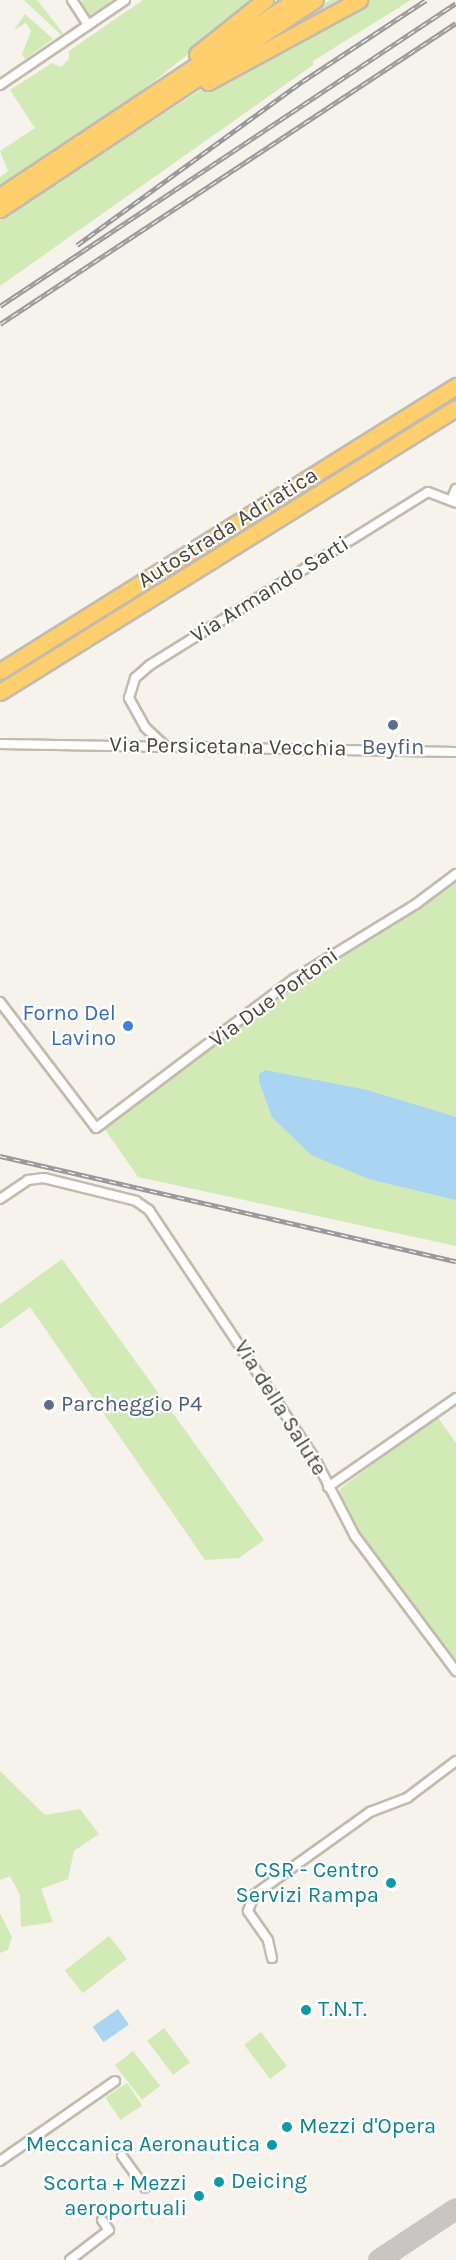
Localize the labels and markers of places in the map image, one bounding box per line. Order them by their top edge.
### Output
marker: Beyfin [386,718,400,732]
place label: Beyfin [362,735,424,761]
place label: Forno Del Lavino [23,1000,116,1052]
marker: Forno Del Lavino [121,1019,135,1033]
place label: Parcheggio P4 [61,1392,202,1418]
marker: Parcheggio P4 [42,1398,56,1412]
place label: CSR - Centro Servizi Rampa [235,1857,379,1909]
marker: CSR - Centro Servizi Rampa [384,1876,398,1890]
place label: T.N.T. [318,1997,367,2023]
marker: T.N.T. [299,2003,313,2017]
place label: Mezzi d'Opera [299,2114,436,2140]
marker: Mezzi d'Opera [280,2120,294,2134]
place label: Meccanica Aeronautica [26,2132,260,2158]
marker: Meccanica Aeronautica [265,2138,279,2152]
place label: Deicing [231,2169,307,2195]
place label: Scorta + Mezzi aeroportuali [43,2170,187,2222]
marker: Deicing [212,2175,226,2189]
marker: Scorta + Mezzi aeroportuali [192,2189,206,2203]

